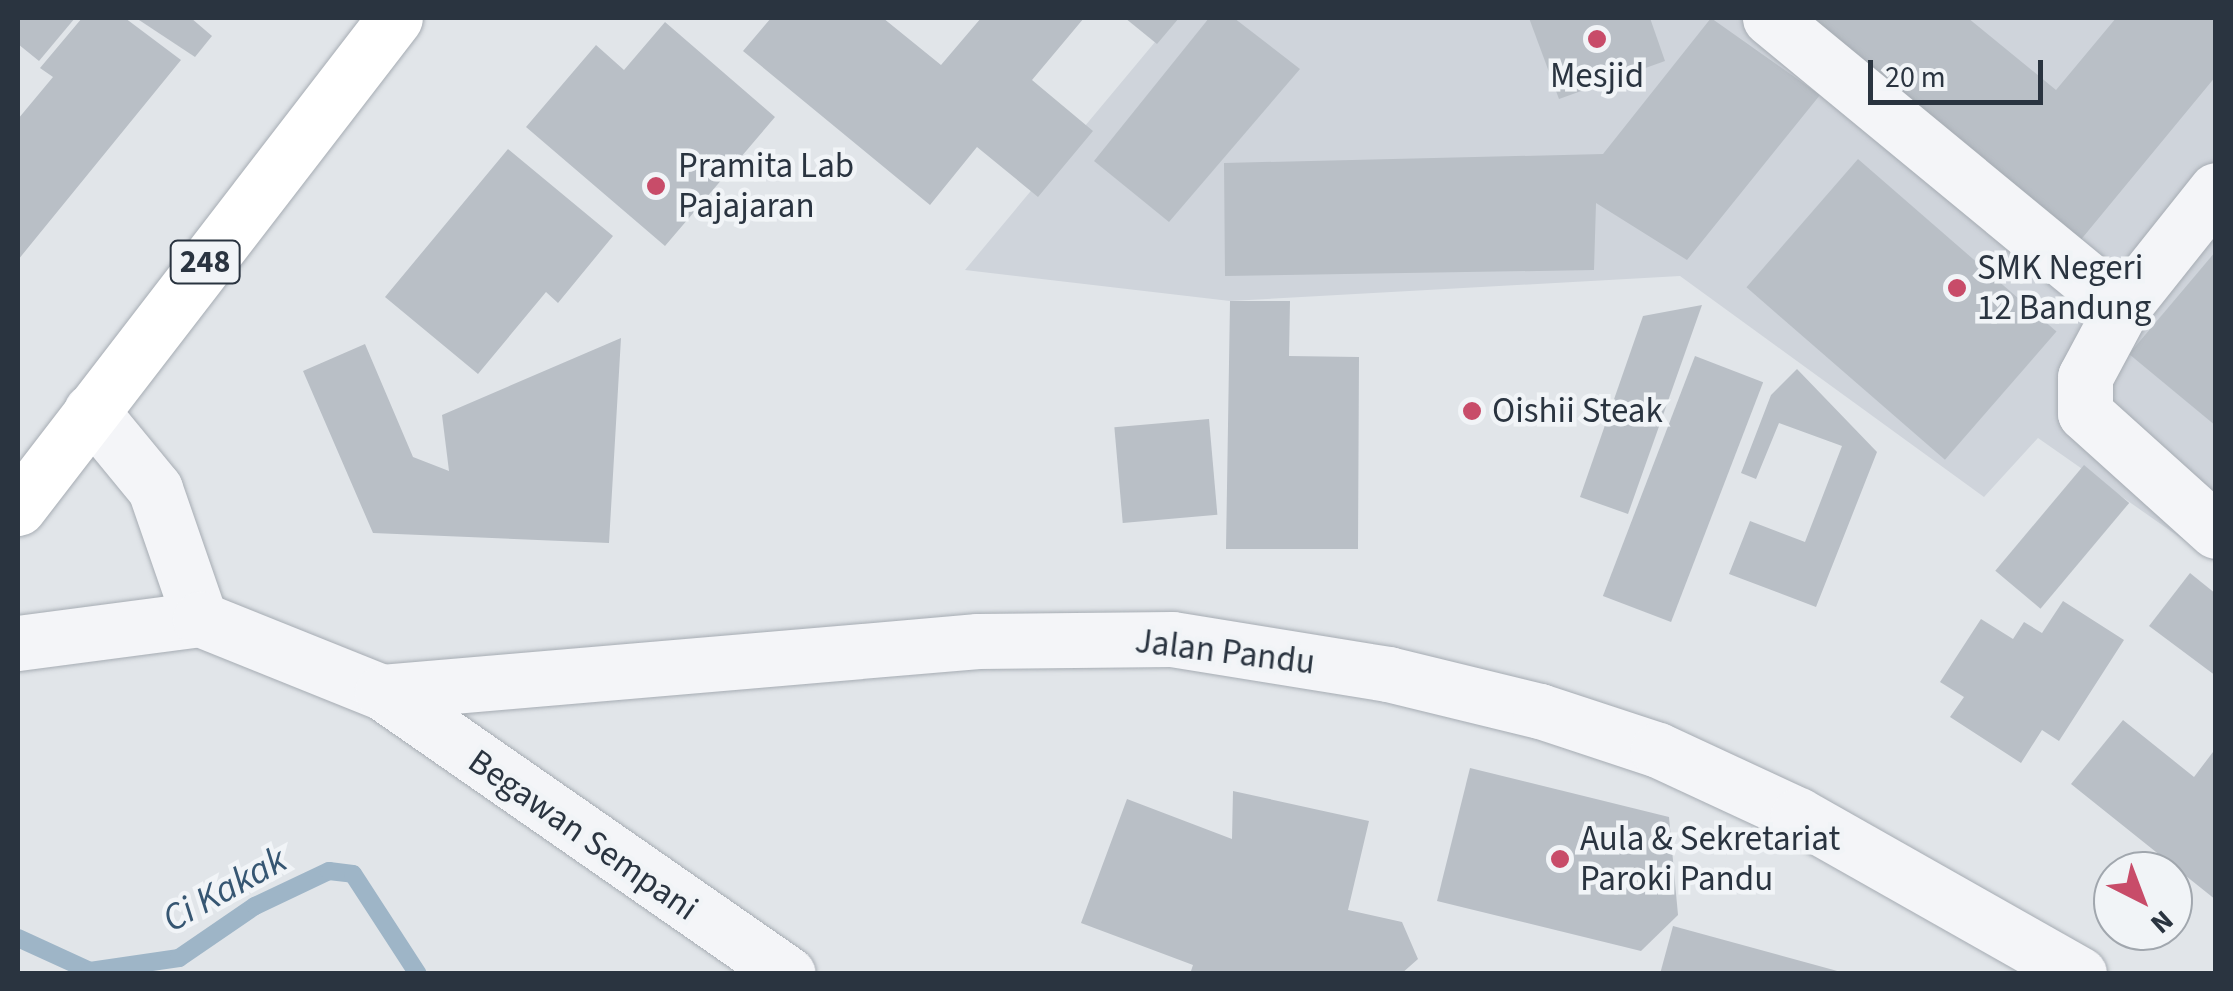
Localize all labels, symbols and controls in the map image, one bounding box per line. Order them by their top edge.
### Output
marker: Mesjid [1586,28,1608,50]
scale bar [1873,40,2048,102]
place label: Mesjid [1550,55,1644,97]
text: 20 m [1885,56,1946,99]
place label: Pramita Lab Pajajaran [678,145,854,227]
marker: Pramita Lab Pajajaran [643,173,669,199]
road number: 248 [168,235,242,289]
place label: SMK Negeri 12 Bandung [1977,247,2151,329]
marker: SMK Negeri 12 Bandung [1946,277,1968,299]
place label: Oishii Steak [1492,390,1663,432]
marker: Oishii Steak [1461,400,1483,422]
street label: Jalan Pandu [1133,620,1317,684]
street label: Begawan Sempani [460,740,706,930]
place label: Aula & Sekretariat Paroki Pandu [1580,818,1840,900]
water label: Ci Kakak [155,837,295,943]
marker: Aula & Sekretariat Paroki Pandu [1549,848,1571,870]
north arrow [2093,851,2193,951]
text: N [2141,901,2182,943]

